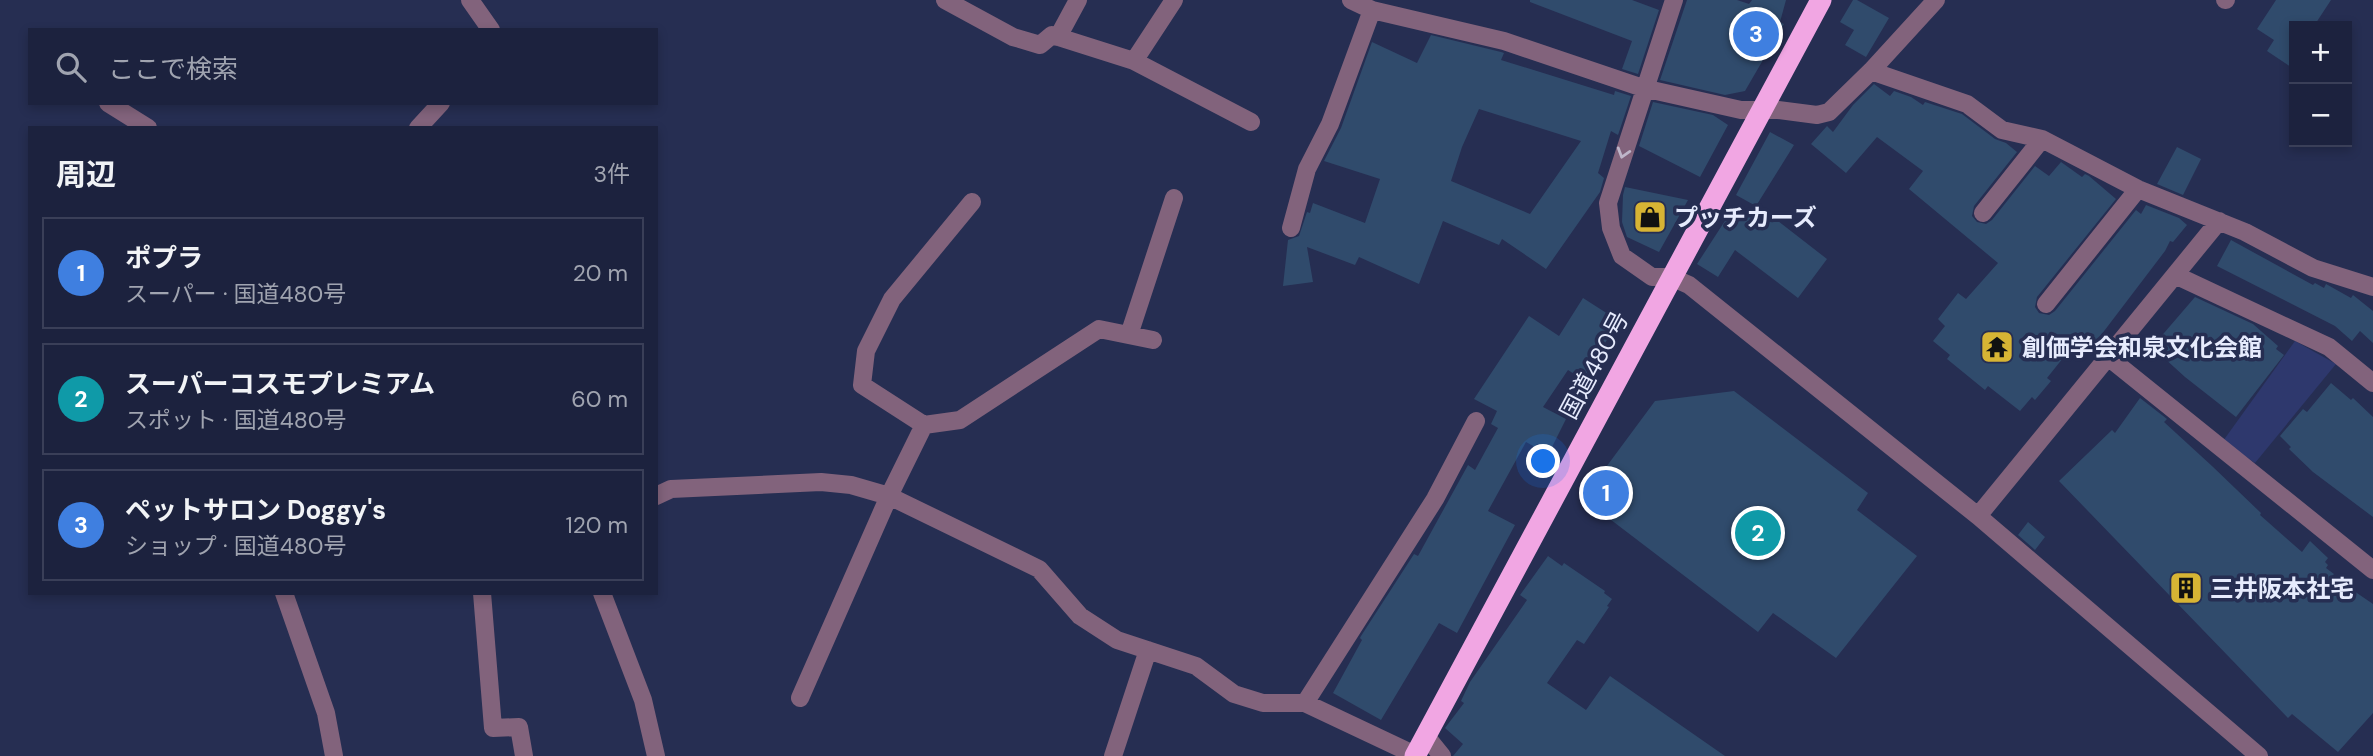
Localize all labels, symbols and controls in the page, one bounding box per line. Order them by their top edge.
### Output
pin: 3 [1733,8,1779,60]
map controls [2289,21,2352,147]
button: + [2289,21,2352,84]
search box [28,28,658,105]
icon: search [52,48,90,86]
text: ここで検索 [108,52,238,86]
button: − [2289,84,2352,147]
one-way arrow [1617,147,1632,159]
text: 周辺 [56,155,116,194]
text: 3件 [593,159,630,189]
shop icon: プッチカーズ [1631,198,1669,236]
place label: プッチカーズ [1674,202,1817,233]
text: ポプラ [125,241,203,275]
text: 1 [77,258,85,288]
text: 20 m [573,258,628,288]
text: スーパー · 国道480号 [125,279,346,309]
street label: 国道480号 [1553,306,1635,424]
temple icon: 創価学会和泉文化会館 [1978,328,2016,366]
place label: 創価学会和泉文化会館 [2022,332,2262,363]
text: スーパーコスモプレミアム [125,367,435,401]
text: 2 [74,384,88,414]
text: 60 m [571,384,628,414]
text: スポット · 国道480号 [125,405,346,435]
your location [1526,444,1560,478]
pin: 1 [1583,467,1629,519]
text: ペットサロン Doggy's [125,493,386,527]
pin: 2 [1735,507,1781,559]
text: 3 [74,510,88,540]
text: 120 m [565,510,628,540]
text: ショップ · 国道480号 [125,531,346,561]
building icon: 三井阪本社宅 [2167,569,2205,607]
place label: 三井阪本社宅 [2210,573,2354,604]

